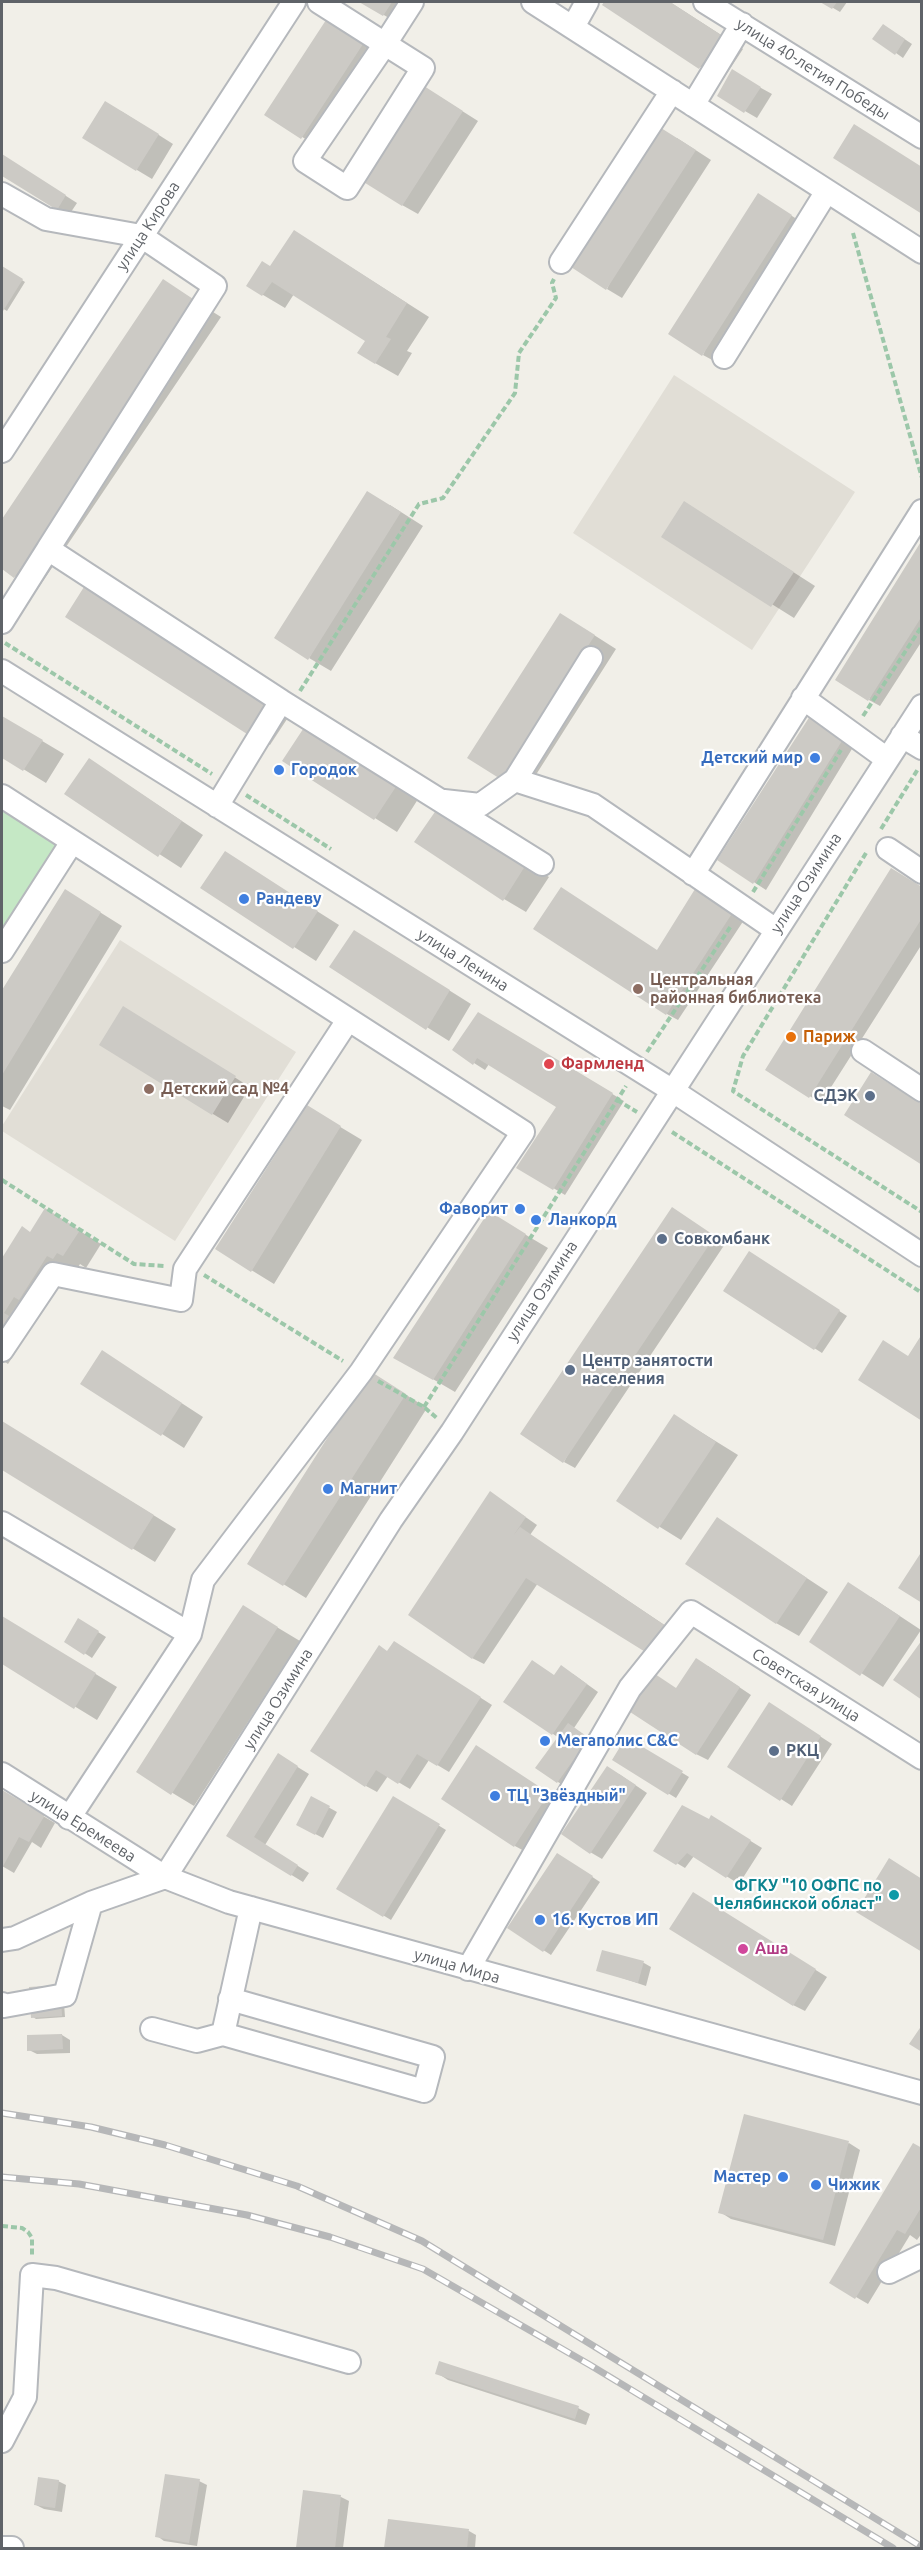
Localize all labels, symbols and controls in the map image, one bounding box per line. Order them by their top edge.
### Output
street label: улица 40-летия Победы [733,14,893,124]
street label: улица Кирова [112,178,184,274]
place label: Детский мир [701,748,803,768]
marker: Детский мир [808,751,822,765]
place label: Городок [291,760,357,780]
marker: Городок [272,763,286,777]
street label: улица Озимина [766,829,846,937]
place label: Рандеву [256,889,322,909]
marker: Рандеву [237,892,251,906]
street label: улица Ленина [414,924,512,996]
place label: Центральная районная библиотека [650,970,821,1008]
marker: Центральная районная библиотека [631,982,645,996]
place label: Париж [803,1027,856,1047]
marker: Париж [784,1030,798,1044]
place label: Фармленд [561,1054,644,1074]
marker: Фармленд [542,1057,556,1071]
place label: Детский сад №4 [161,1079,289,1099]
marker: Детский сад №4 [142,1082,156,1096]
place label: СДЭК [814,1086,858,1106]
marker: СДЭК [863,1089,877,1103]
place label: Фаворит [439,1199,508,1219]
marker: Фаворит [513,1202,527,1216]
place label: Ланкорд [548,1210,617,1230]
marker: Ланкорд [529,1213,543,1227]
place label: Совкомбанк [674,1229,770,1249]
marker: Совкомбанк [655,1232,669,1246]
street label: улица Озимина [502,1237,582,1345]
place label: Центр занятости населения [582,1351,713,1389]
marker: Центр занятости населения [563,1363,577,1377]
place label: Магнит [340,1479,397,1499]
marker: Магнит [321,1482,335,1496]
street label: Советская улица [748,1644,864,1726]
street label: улица Озимина [239,1645,317,1753]
place label: Мегаполис C&C [557,1731,678,1751]
marker: Мегаполис C&C [538,1734,552,1748]
place label: РКЦ [786,1741,819,1761]
marker: РКЦ [767,1744,781,1758]
street label: улица Еремеева [27,1786,139,1866]
place label: ТЦ "Звёздный" [507,1786,626,1806]
marker: ТЦ "Звёздный" [488,1789,502,1803]
place label: ФГКУ "10 ОФПС по Челябинской област" [714,1876,882,1914]
marker: ФГКУ "10 ОФПС по Челябинской област" [887,1888,901,1902]
place label: 16. Кустов ИП [552,1910,659,1930]
marker: 16. Кустов ИП [533,1913,547,1927]
place label: Аша [755,1939,789,1959]
marker: Аша [736,1942,750,1956]
street label: улица Мира [412,1945,502,1987]
place label: Мастер [713,2167,771,2187]
marker: Мастер [776,2170,790,2184]
place label: Чижик [828,2175,880,2195]
marker: Чижик [809,2178,823,2192]

